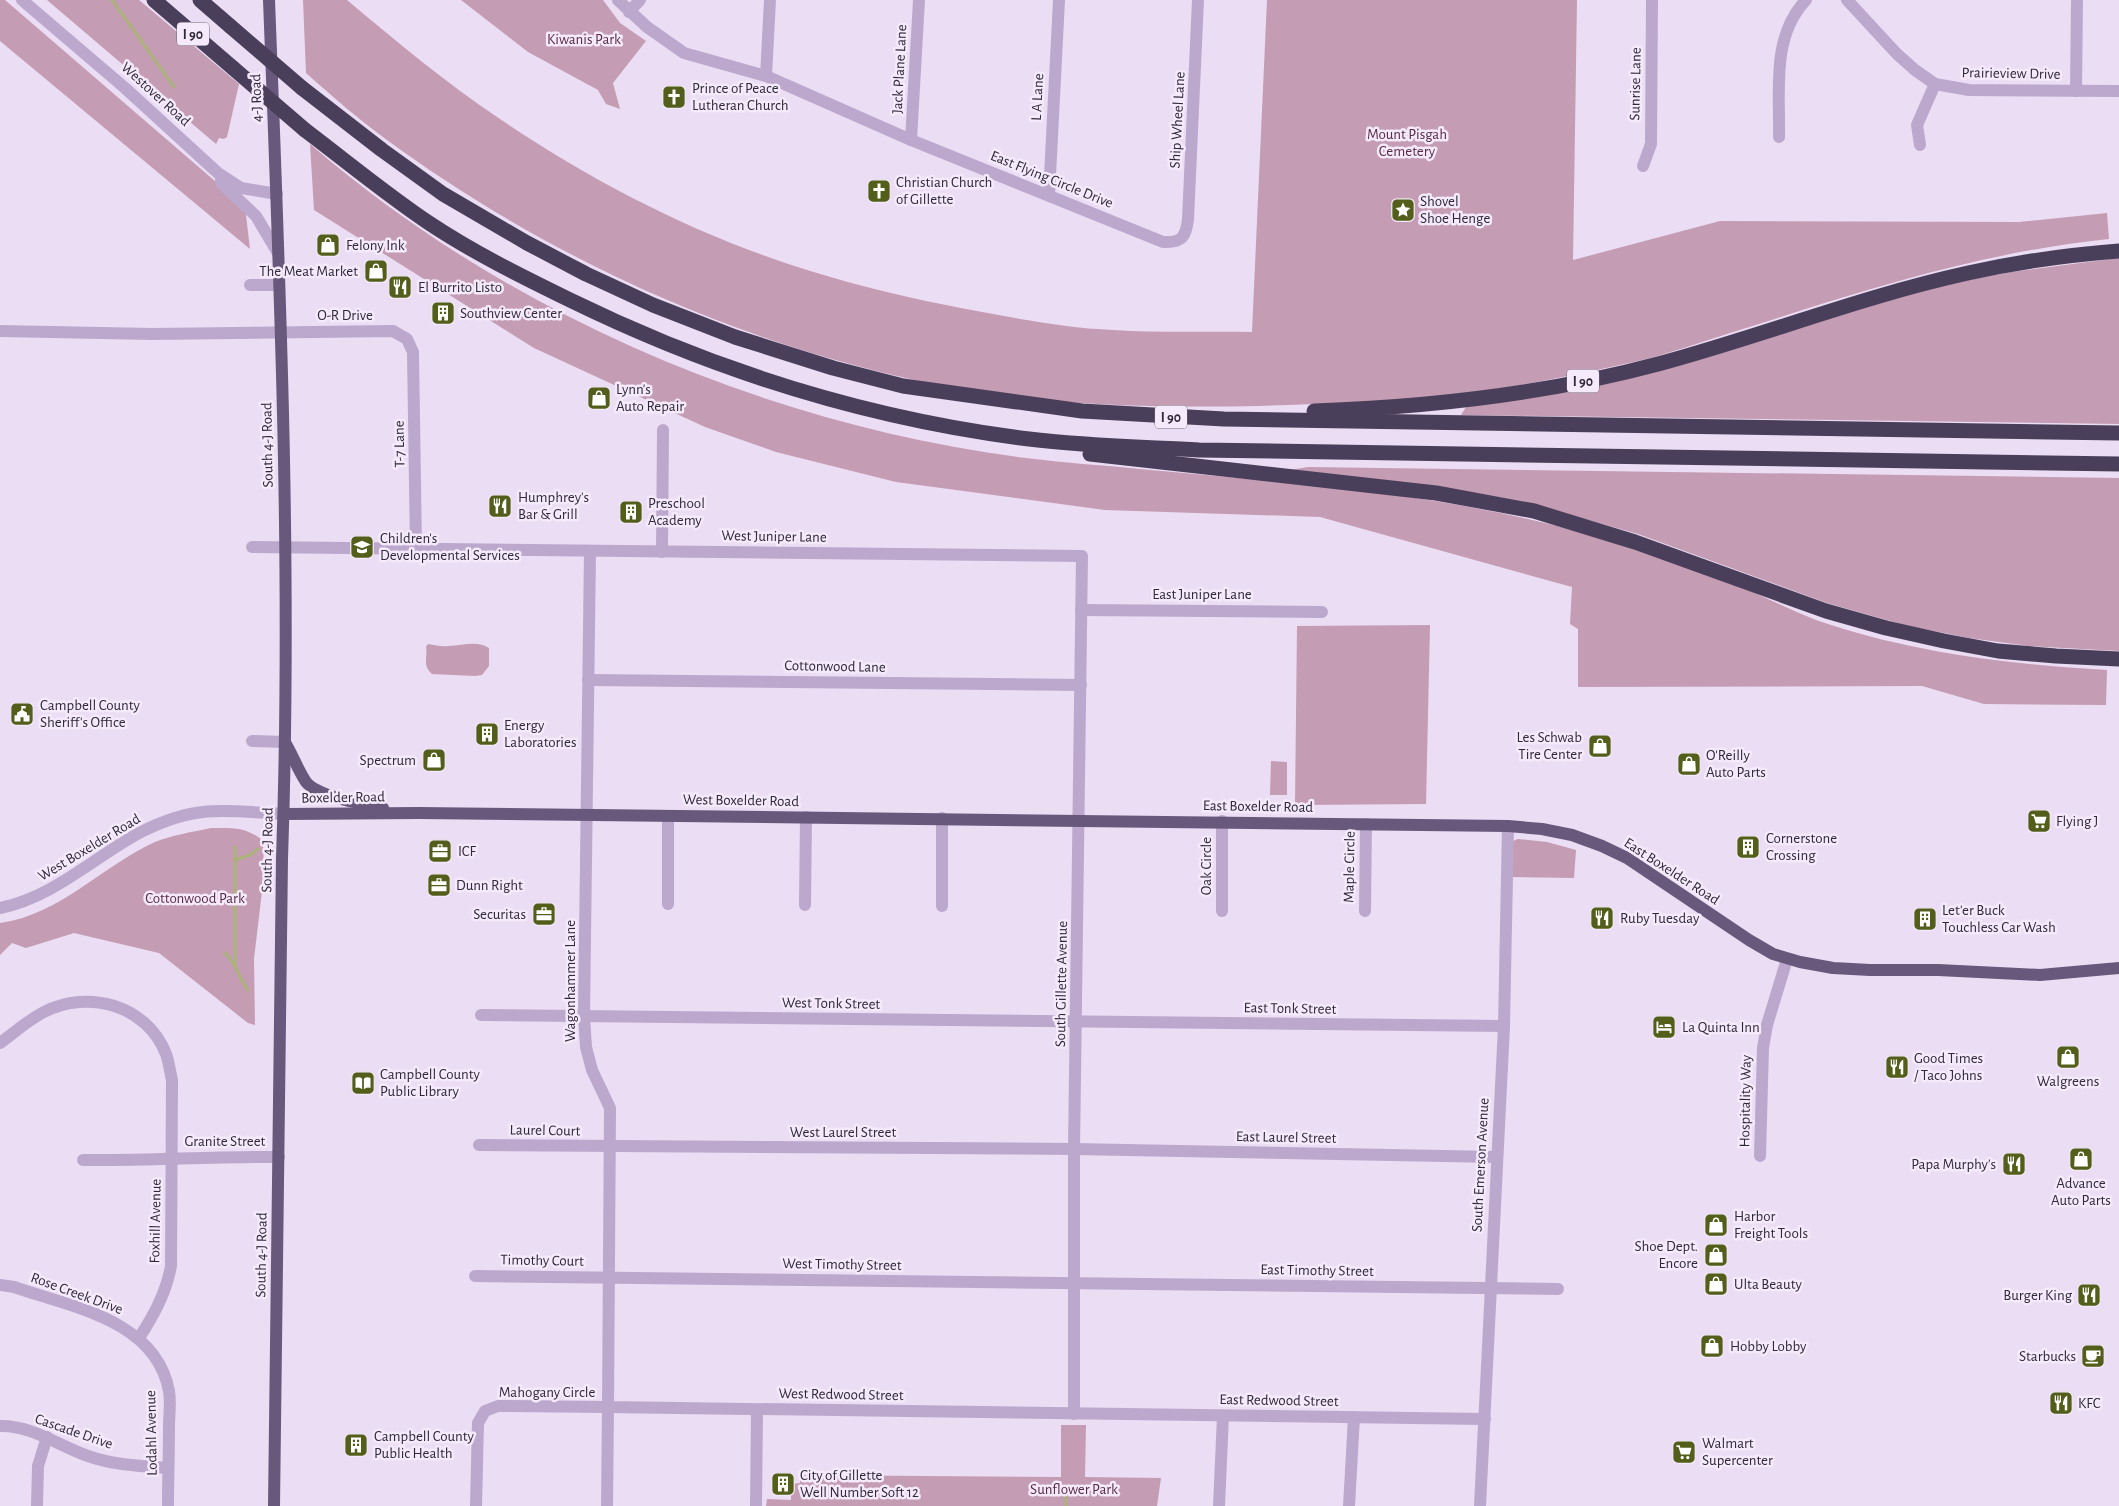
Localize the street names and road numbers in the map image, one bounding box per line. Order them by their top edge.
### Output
road number: I 90 [177,22,209,46]
street label: Jack Plane Lane [890,24,909,114]
street label: Sunrise Lane [1627,47,1644,121]
street label: Westover Road [118,60,193,129]
street label: Prairieview Drive [1961,65,2061,82]
street label: Ship Wheel Lane [1167,71,1188,169]
street label: 4-J Road [248,73,265,122]
street label: L A Lane [1029,73,1046,121]
street label: East Flying Circle Drive [988,148,1115,211]
street label: O-R Drive [317,308,373,323]
road number: I 90 [1567,370,1599,392]
street label: South 4-J Road [259,402,276,488]
road number: I 90 [1155,406,1187,428]
street label: T-7 Lane [392,420,407,468]
street label: West Juniper Lane [721,528,827,545]
street label: East Juniper Lane [1152,587,1252,602]
street label: Cottonwood Lane [784,658,886,675]
street label: Boxelder Road [301,789,385,806]
street label: West Boxelder Road [683,792,799,809]
street label: East Boxelder Road [1203,798,1314,815]
street label: South 4-J Road [259,807,276,893]
street label: West Boxelder Road [36,811,143,884]
street label: Maple Circle [1341,831,1358,903]
street label: East Boxelder Road [1621,835,1722,908]
street label: Oak Circle [1199,837,1214,895]
street label: Wagonhammer Lane [563,920,578,1042]
street label: South Gillette Avenue [1053,921,1070,1047]
street label: West Tonk Street [782,995,881,1012]
street label: East Tonk Street [1244,1000,1337,1017]
street label: Hospitality Way [1737,1054,1754,1147]
street label: South Emerson Avenue [1469,1097,1492,1233]
street label: Laurel Court [510,1122,581,1139]
street label: West Laurel Street [790,1125,896,1140]
street label: East Laurel Street [1236,1129,1337,1146]
street label: Granite Street [185,1134,266,1149]
street label: Foxhill Avenue [147,1178,164,1263]
street label: South 4-J Road [253,1212,270,1298]
street label: Timothy Court [500,1252,584,1269]
street label: West Timothy Street [782,1256,902,1273]
street label: East Timothy Street [1260,1262,1374,1279]
street label: Rose Creek Drive [29,1270,125,1317]
street label: Mahogany Circle [499,1385,595,1400]
street label: West Redwood Street [778,1386,904,1403]
street label: Lodahl Avenue [143,1390,160,1476]
street label: East Redwood Street [1219,1392,1339,1409]
street label: Cascade Drive [33,1411,115,1452]

